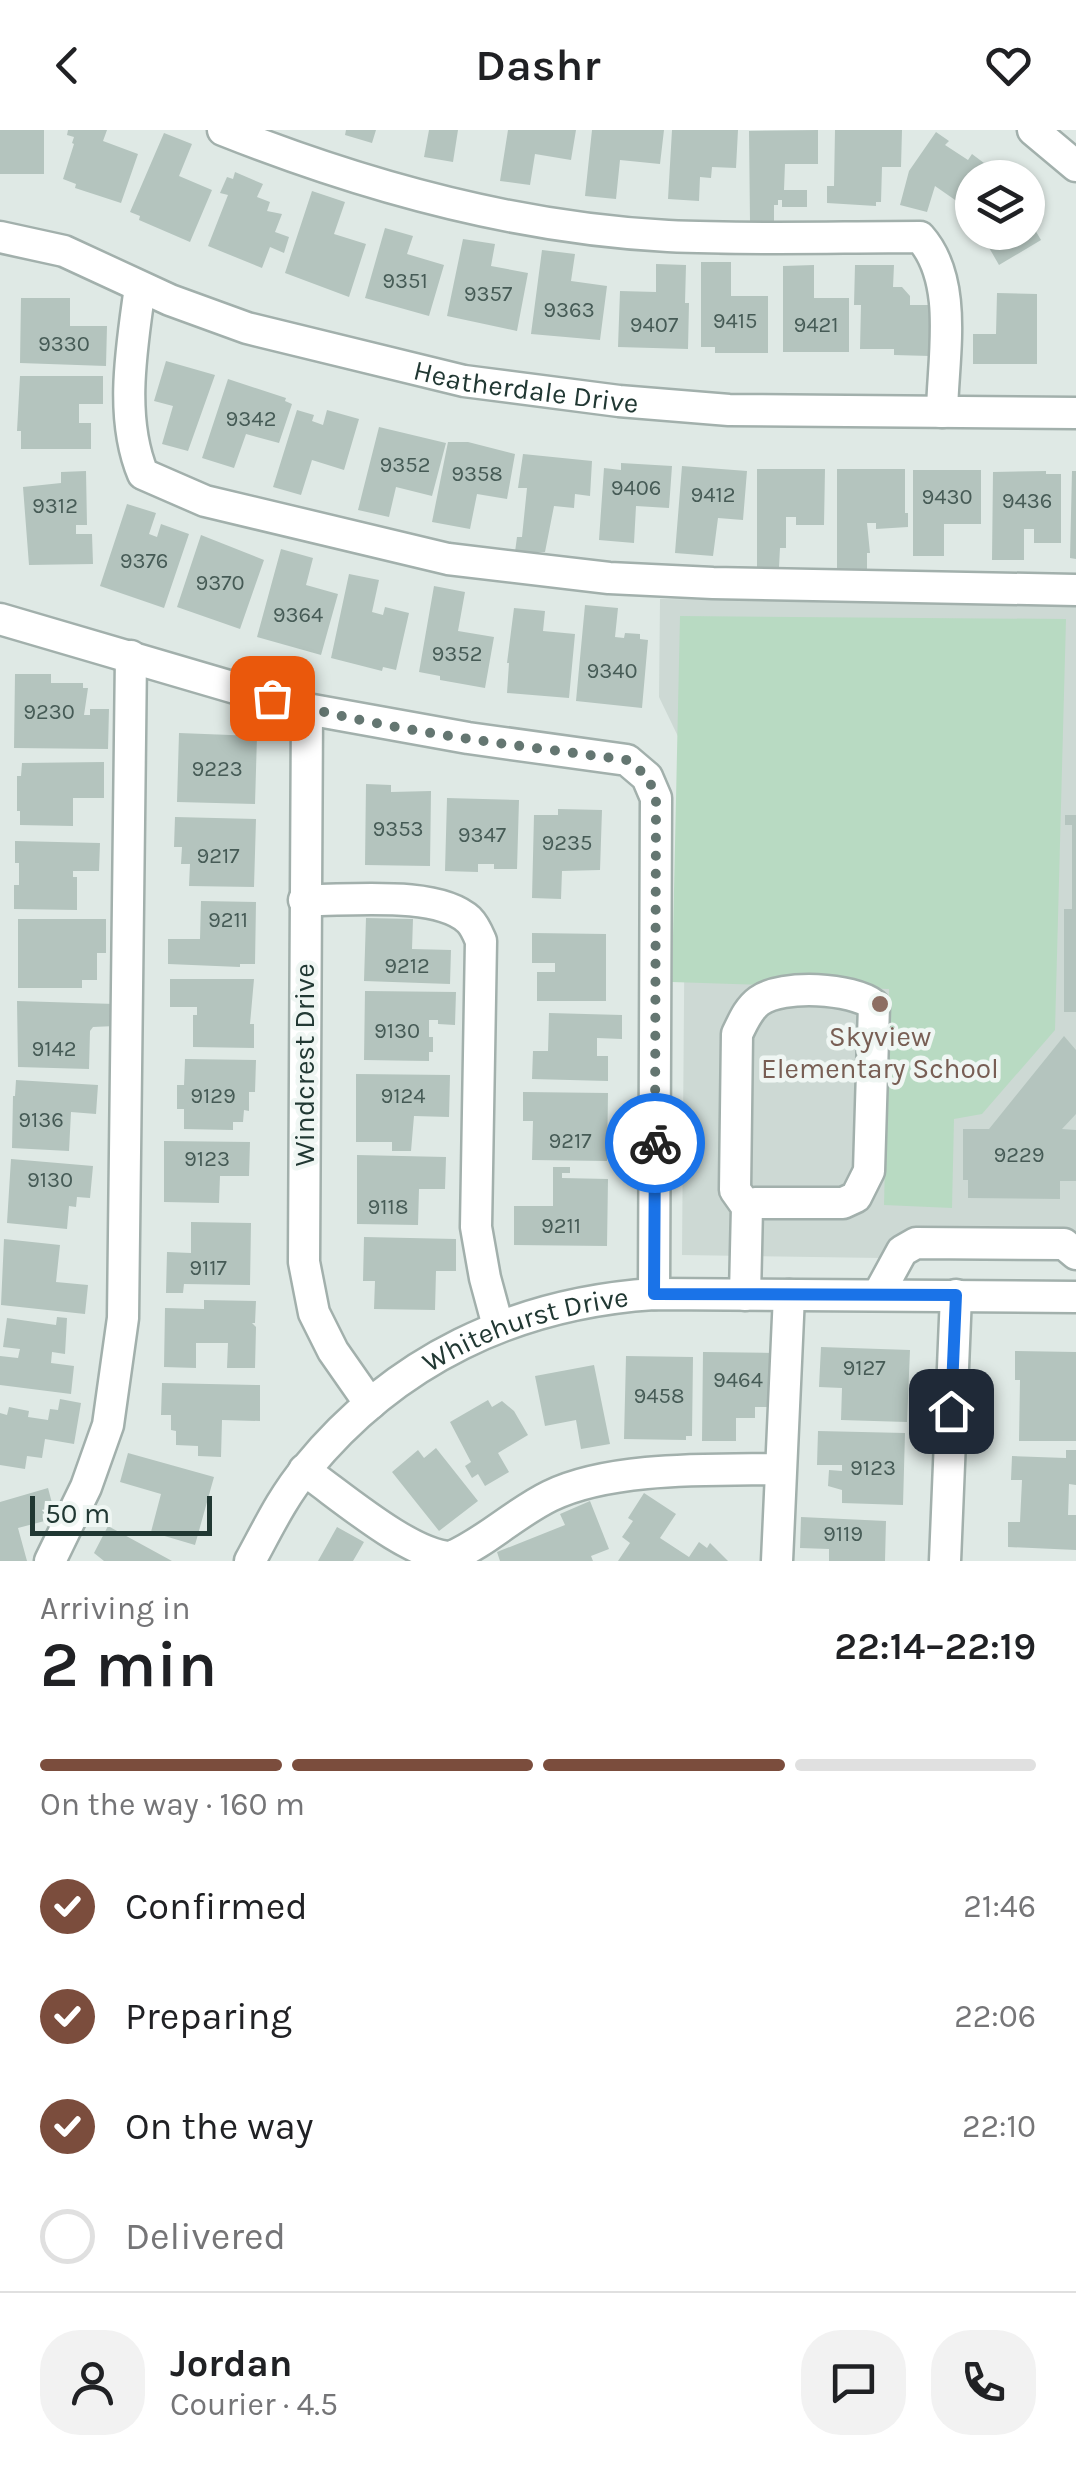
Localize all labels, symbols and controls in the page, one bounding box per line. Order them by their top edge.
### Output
icon: back [40,38,95,93]
icon: heart [981,38,1036,93]
text: Dashr [475,39,601,91]
map controls [955,160,1045,250]
button: layers [955,160,1045,250]
house number: 9351 [382,268,428,294]
house number: 9357 [464,281,512,307]
house number: 9363 [543,297,595,323]
house number: 9415 [713,308,757,334]
house number: 9407 [630,312,678,338]
house number: 9421 [793,312,839,338]
house number: 9330 [38,331,90,357]
street label: Heatherdale Drive [411,353,640,419]
house number: 9342 [226,406,276,432]
house number: 9352 [380,452,430,478]
house number: 9358 [451,461,503,487]
house number: 9406 [611,475,661,501]
house number: 9412 [690,482,736,508]
house number: 9430 [921,484,973,510]
house number: 9436 [1002,488,1052,514]
house number: 9312 [32,493,78,519]
house number: 9376 [120,548,168,574]
house number: 9370 [195,570,245,596]
house number: 9364 [273,602,323,628]
house number: 9352 [432,641,482,667]
pin [230,656,315,741]
house number: 9340 [586,658,638,684]
icon: bag [245,671,300,726]
house number: 9230 [23,699,75,725]
house number: 9223 [191,756,243,782]
house number: 9353 [372,816,424,842]
house number: 9347 [458,822,506,848]
house number: 9235 [542,830,592,856]
house number: 9217 [196,843,240,869]
house number: 9211 [208,907,248,933]
house number: 9212 [384,953,430,979]
street label: Windcrest Drive [288,963,321,1167]
marker: Skyview Elementary School [869,993,891,1015]
house number: 9130 [374,1018,420,1044]
place label: Skyview Elementary School [761,1020,999,1085]
house number: 9142 [31,1036,77,1062]
house number: 9129 [190,1083,236,1109]
house number: 9124 [380,1083,426,1109]
courier [605,1093,705,1193]
house number: 9136 [18,1107,64,1133]
icon: bike [628,1116,683,1171]
house number: 9217 [548,1128,592,1154]
house number: 9229 [993,1142,1045,1168]
house number: 9123 [184,1146,230,1172]
house number: 9130 [27,1167,73,1193]
house number: 9118 [368,1194,408,1220]
house number: 9211 [541,1213,581,1239]
house number: 9117 [189,1255,227,1281]
street label: Whitehurst Drive [416,1280,630,1378]
house number: 9127 [842,1355,886,1381]
house number: 9464 [713,1367,763,1393]
pin [909,1369,994,1454]
house number: 9458 [634,1383,685,1409]
icon: home [924,1384,979,1439]
house number: 9123 [850,1455,896,1481]
scale bar [30,1491,212,1536]
text: 50 m [45,1497,110,1530]
house number: 9119 [823,1521,863,1547]
text: Arriving in [40,1590,191,1627]
text: 22:14–22:19 [834,1624,1036,1669]
text: 2 min [40,1626,217,1702]
text: On the way · 160 m [40,1786,305,1823]
icon: check [40,1879,95,1934]
text: Confirmed [125,1884,308,1929]
text: 21:46 [963,1888,1036,1925]
icon: check [40,1989,95,2044]
text: Preparing [125,1994,292,2039]
text: 22:06 [954,1998,1036,2035]
icon: check [40,2099,95,2154]
text: On the way [125,2104,313,2149]
text: 22:10 [962,2108,1036,2145]
text: Delivered [125,2214,286,2259]
button: person [40,2330,145,2435]
button: chat [801,2330,906,2435]
button: phone [931,2330,1036,2435]
text: Jordan [170,2341,293,2386]
text: Courier · 4.5 [170,2386,338,2423]

